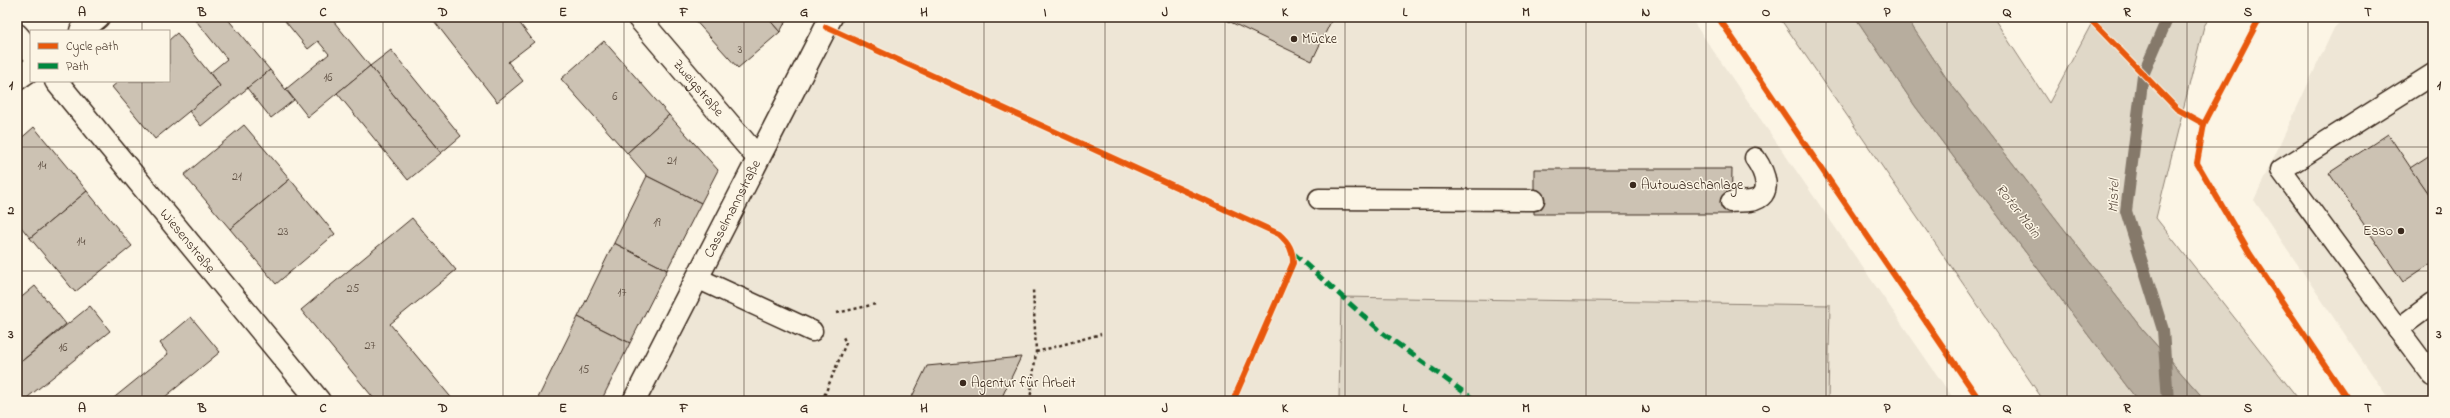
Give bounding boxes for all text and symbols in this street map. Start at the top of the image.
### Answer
text: A [78,3,86,22]
text: B [197,3,207,22]
text: C [319,3,327,22]
text: D [437,3,448,22]
text: E [559,3,567,22]
text: F [679,3,689,22]
text: G [800,3,808,22]
text: H [920,3,928,22]
text: I [1043,3,1047,22]
text: J [1162,3,1168,22]
text: K [1282,3,1289,22]
text: L [1403,3,1409,22]
text: M [1522,3,1530,22]
text: N [1642,3,1651,22]
text: O [1762,3,1771,22]
text: P [1884,3,1891,22]
text: Q [2003,3,2012,22]
text: R [2122,3,2131,22]
text: S [2244,3,2253,22]
text: T [2364,3,2372,22]
place label: Mücke [1302,29,1338,50]
legend [30,30,170,82]
marker: Mücke [1289,34,1299,44]
text: Cycle path [66,38,118,57]
house number: 3 [738,41,743,59]
street label: Zweigstraße [668,55,729,122]
text: Path [66,58,89,76]
house number: 16 [323,69,333,87]
text: 1 [9,76,14,95]
text: 1 [2437,76,2442,95]
house number: 6 [612,88,618,106]
house number: 21 [667,152,677,170]
street label: Casselmannstraße [699,155,767,262]
house number: 14 [38,157,46,175]
house number: 21 [232,168,242,186]
place label: Autowaschanlage [1641,175,1744,197]
water label: Mistel [2102,176,2126,213]
water label: Roter Main [1990,179,2047,243]
marker: Autowaschanlage [1628,180,1638,190]
text: 2 [7,201,15,220]
text: 2 [2435,201,2443,220]
street label: Wiesenstraße [155,204,221,278]
house number: 19 [653,214,661,232]
place label: Esso [2363,221,2393,242]
house number: 23 [278,223,289,241]
marker: Esso [2396,226,2406,236]
house number: 14 [77,233,85,251]
house number: 25 [347,280,360,298]
house number: 17 [618,284,626,302]
text: 3 [7,325,14,344]
text: 3 [2435,325,2442,344]
house number: 27 [365,337,376,355]
house number: 16 [58,339,68,357]
house number: 15 [579,361,589,379]
place label: Agentur für Arbeit [971,373,1076,395]
marker: Agentur für Arbeit [958,378,968,388]
text: A [78,399,86,418]
text: B [197,399,207,418]
text: C [319,399,327,418]
text: D [437,399,448,418]
text: E [559,399,567,418]
text: F [679,399,689,418]
text: G [800,399,808,418]
text: H [920,399,928,418]
text: I [1043,399,1047,418]
text: J [1162,399,1168,418]
text: K [1282,399,1289,418]
text: L [1403,399,1409,418]
text: M [1522,399,1530,418]
text: N [1642,399,1651,418]
text: O [1762,399,1771,418]
text: P [1884,399,1891,418]
text: Q [2003,399,2012,418]
text: R [2122,399,2131,418]
text: S [2244,399,2253,418]
text: T [2364,399,2372,418]

